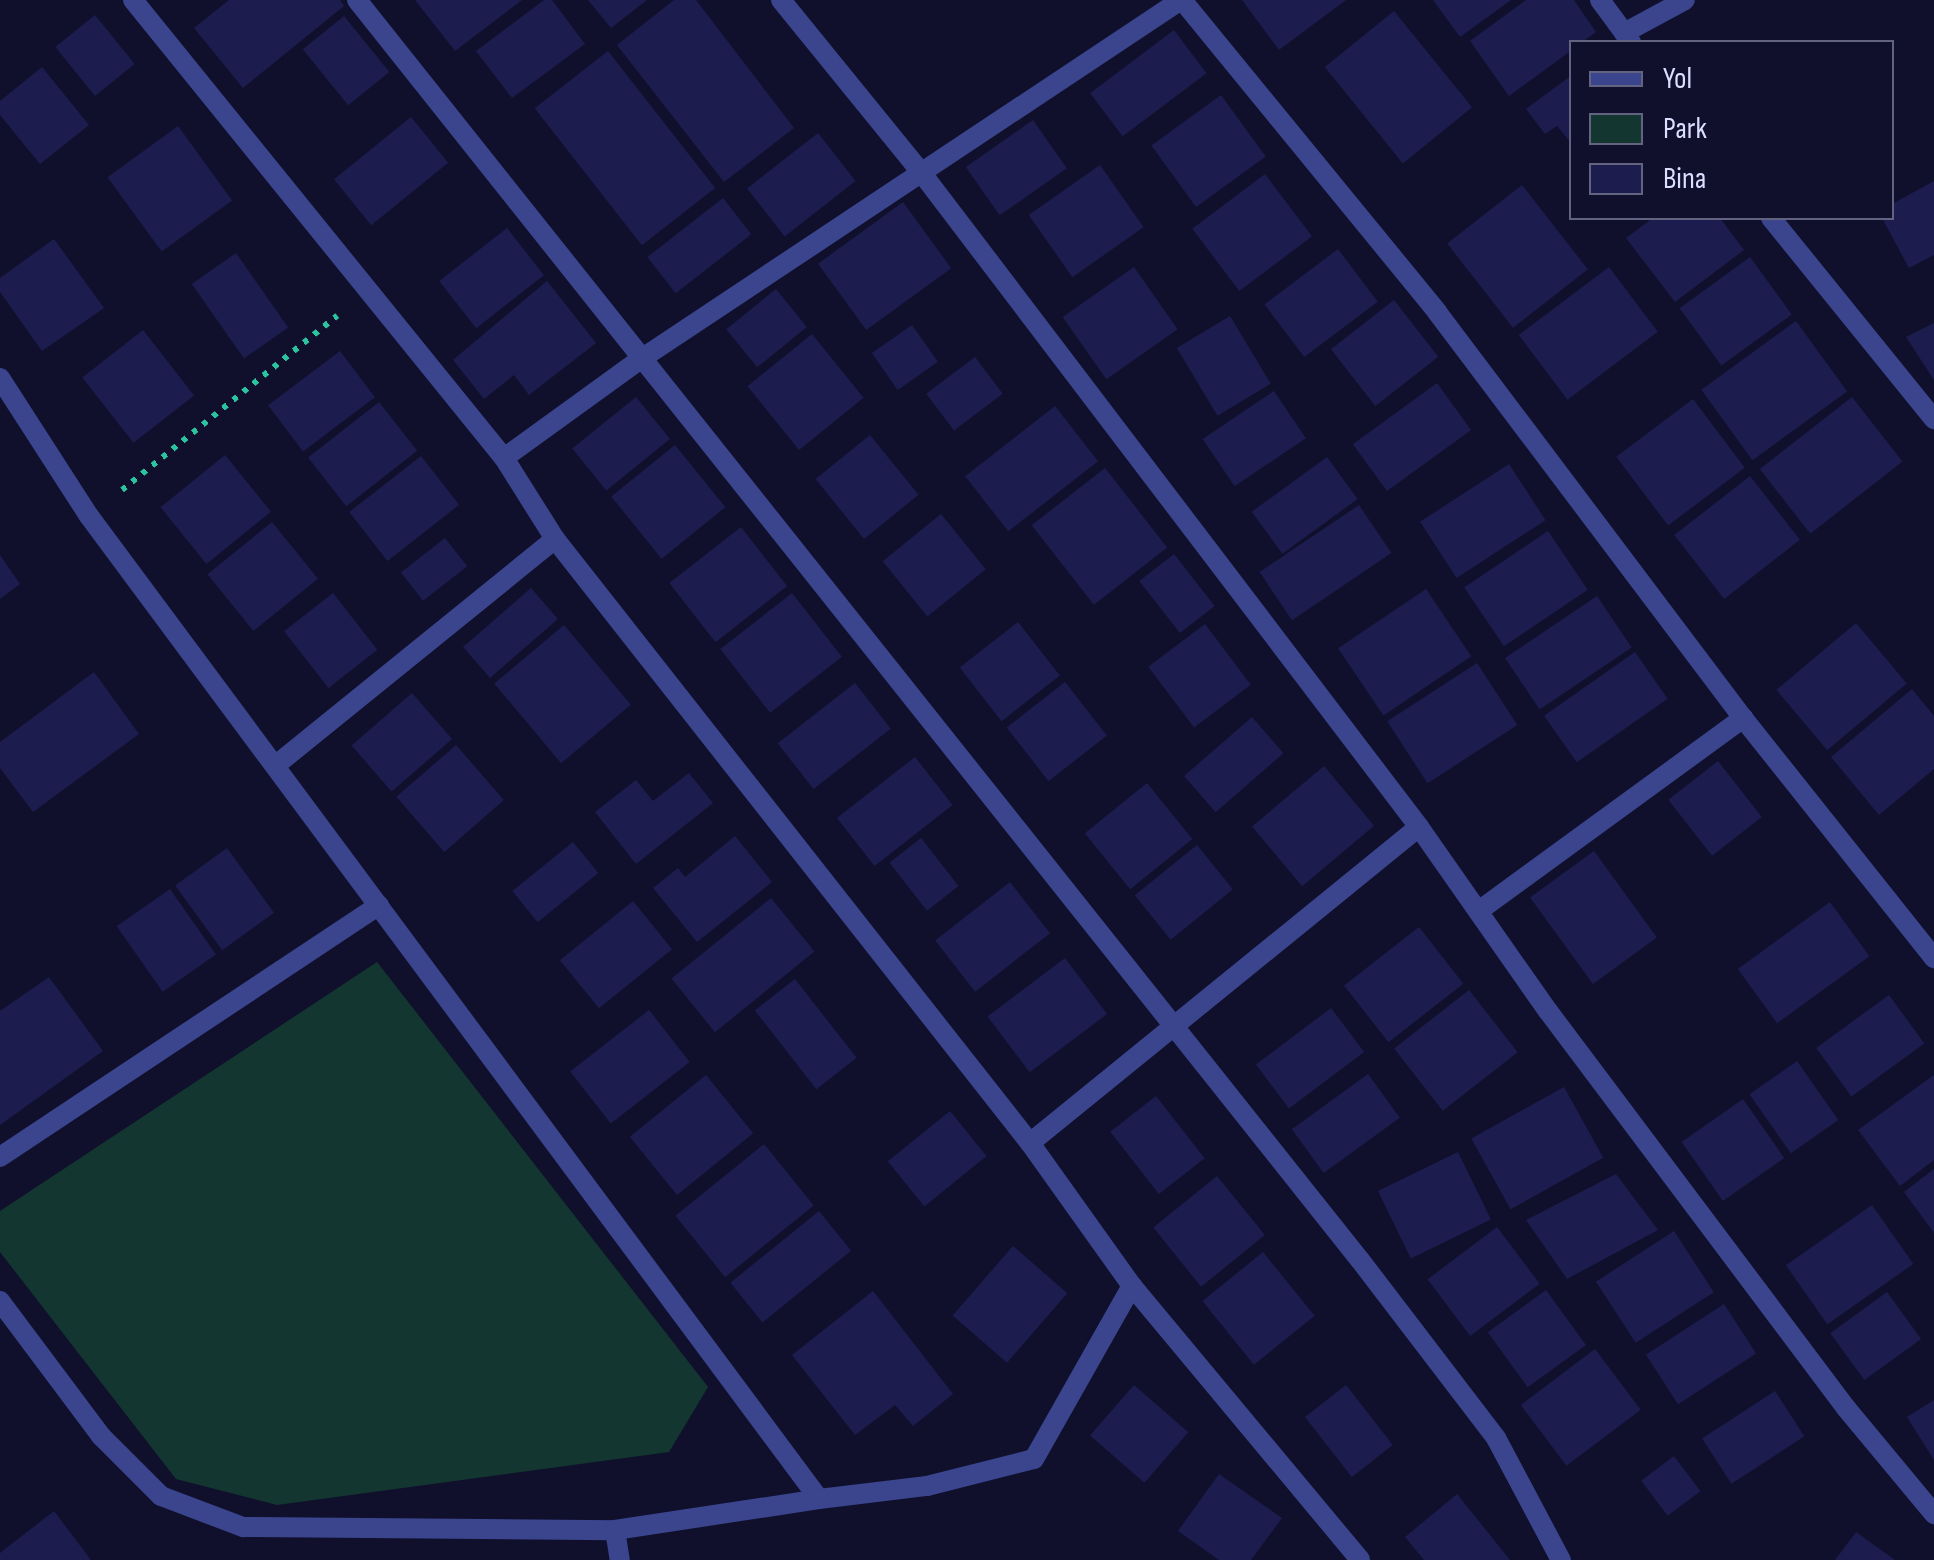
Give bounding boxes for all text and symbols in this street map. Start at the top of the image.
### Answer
legend [1569,40,1894,220]
text: Yol [1663,61,1692,97]
text: Park [1663,111,1707,147]
text: Bina [1663,161,1706,197]

